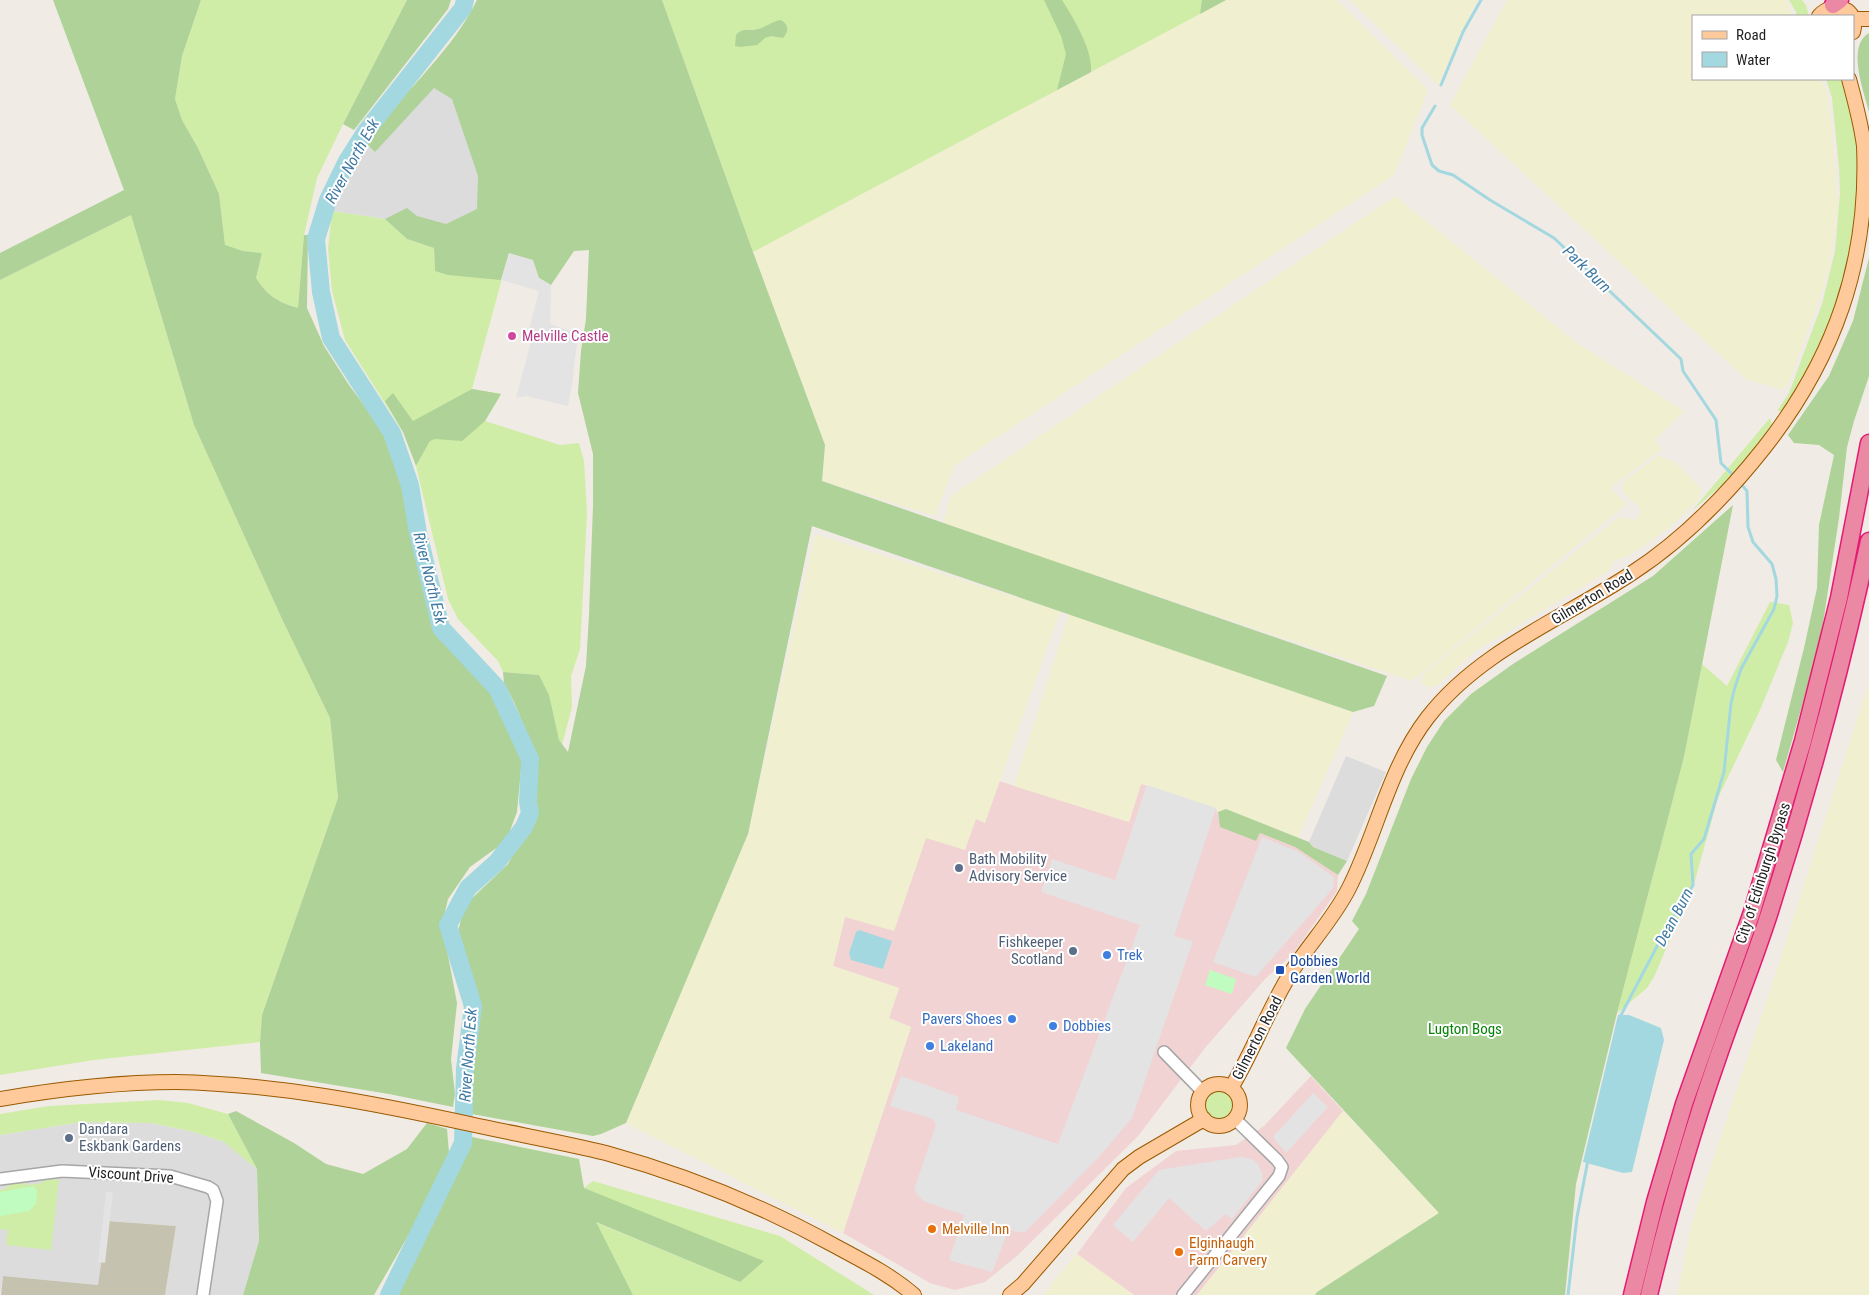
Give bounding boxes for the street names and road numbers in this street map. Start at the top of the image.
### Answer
street label: Gilmerton Road [1548,566,1636,628]
street label: City of Edinburgh Bypass [1732,800,1794,946]
street label: Gilmerton Road [1228,993,1286,1083]
street label: Viscount Drive [88,1163,174,1187]

